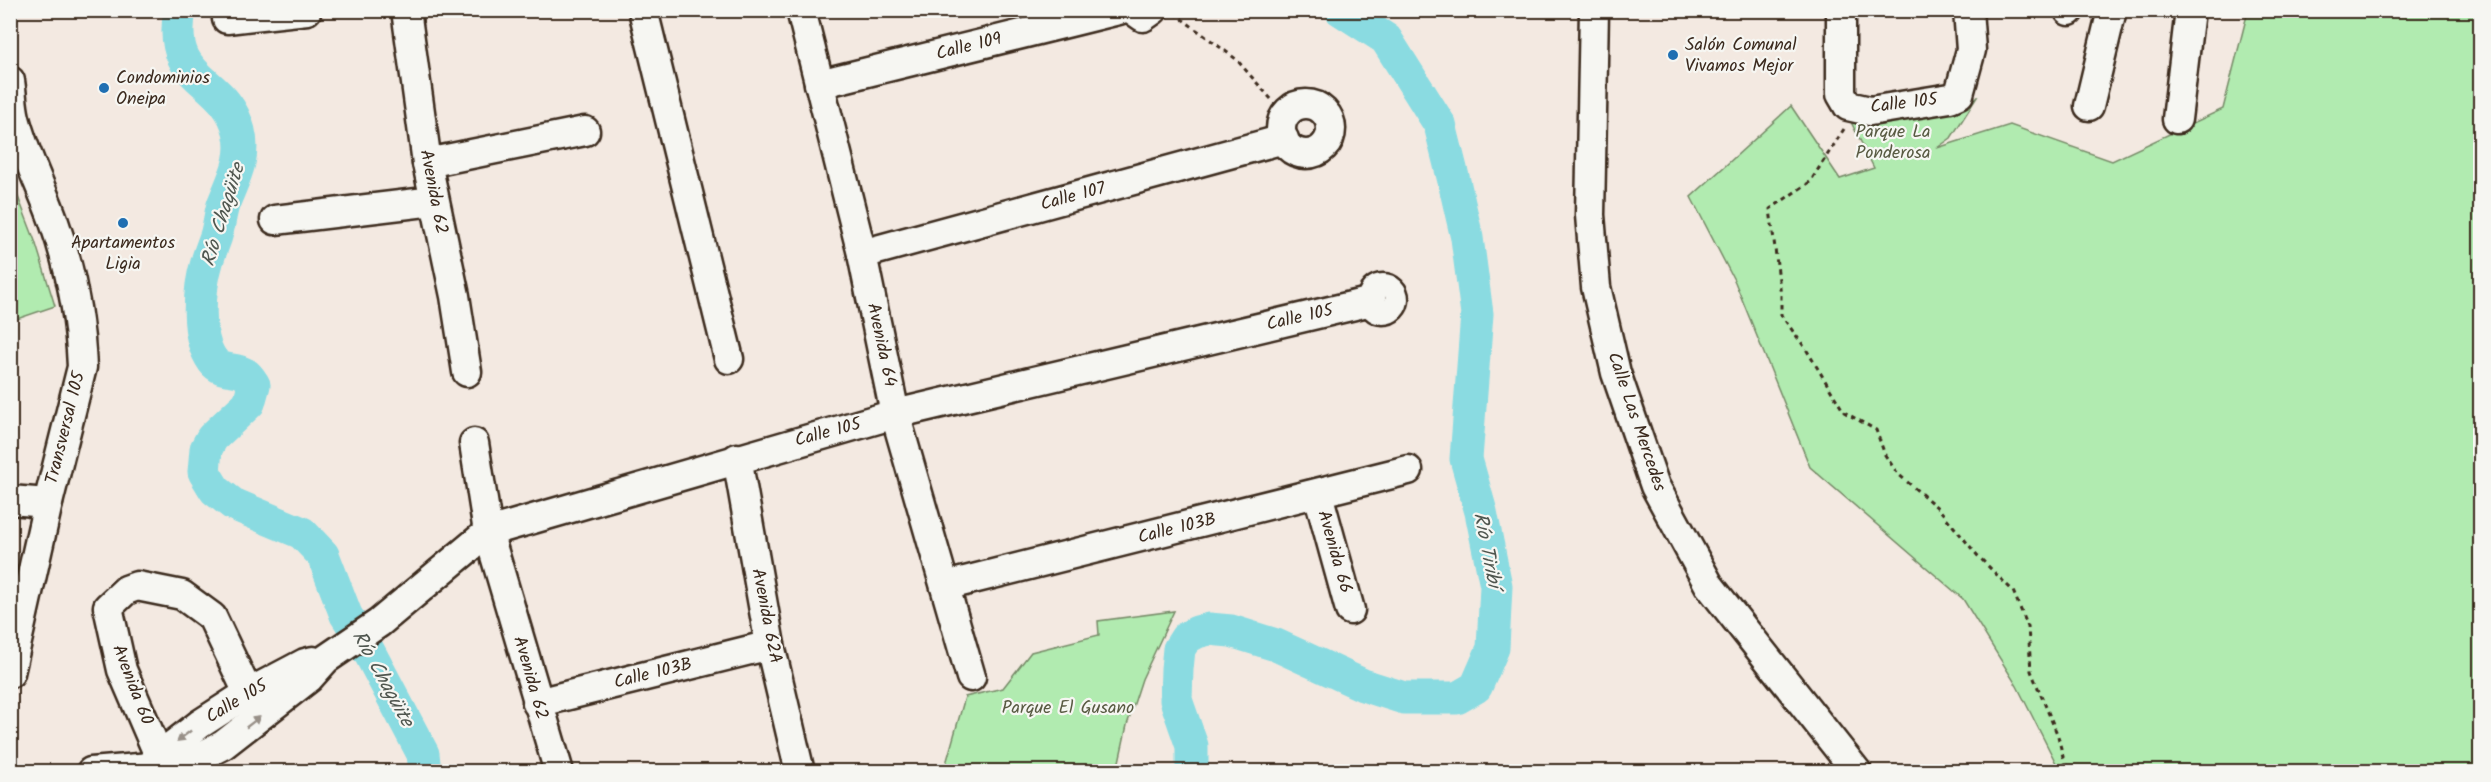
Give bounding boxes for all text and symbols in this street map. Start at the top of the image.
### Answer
street label: Calle 109 [933,25,1005,69]
place label: Salón Comunal Vivamos Mejor [1685,31,1797,81]
marker: Salón Comunal Vivamos Mejor [1666,48,1680,62]
place label: Condominios Oneipa [116,64,210,114]
marker: Condominios Oneipa [97,81,111,95]
street label: Calle 105 [1869,85,1941,123]
park label: Parque La Ponderosa [1856,118,1930,168]
street label: Avenida 62 [411,147,455,237]
water label: Río Chagüite [193,158,255,270]
street label: Calle 107 [1037,174,1109,220]
marker: Apartamentos Ligia [116,216,130,230]
place label: Apartamentos Ligia [71,229,175,279]
street label: Calle 105 [1264,296,1338,340]
street label: Avenida 64 [858,300,904,390]
street label: Calle Las Mercedes [1599,348,1674,496]
street label: Transversal 105 [38,367,94,487]
street label: Calle 105 [792,410,866,456]
street label: Calle 103B [1135,505,1219,553]
street label: Avenida 66 [1308,507,1360,597]
water label: Río Tiribí [1463,510,1510,597]
street label: Avenida 62A [743,566,789,666]
water label: Río Chagüite [342,625,423,735]
street label: Avenida 62 [504,633,556,723]
street label: Avenida 60 [103,641,161,729]
street label: Calle 103B [611,650,695,698]
street label: Calle 105 [201,671,275,732]
park label: Parque El Gusano [1002,694,1134,723]
one-way arrow [246,716,261,728]
one-way arrow [176,730,192,743]

